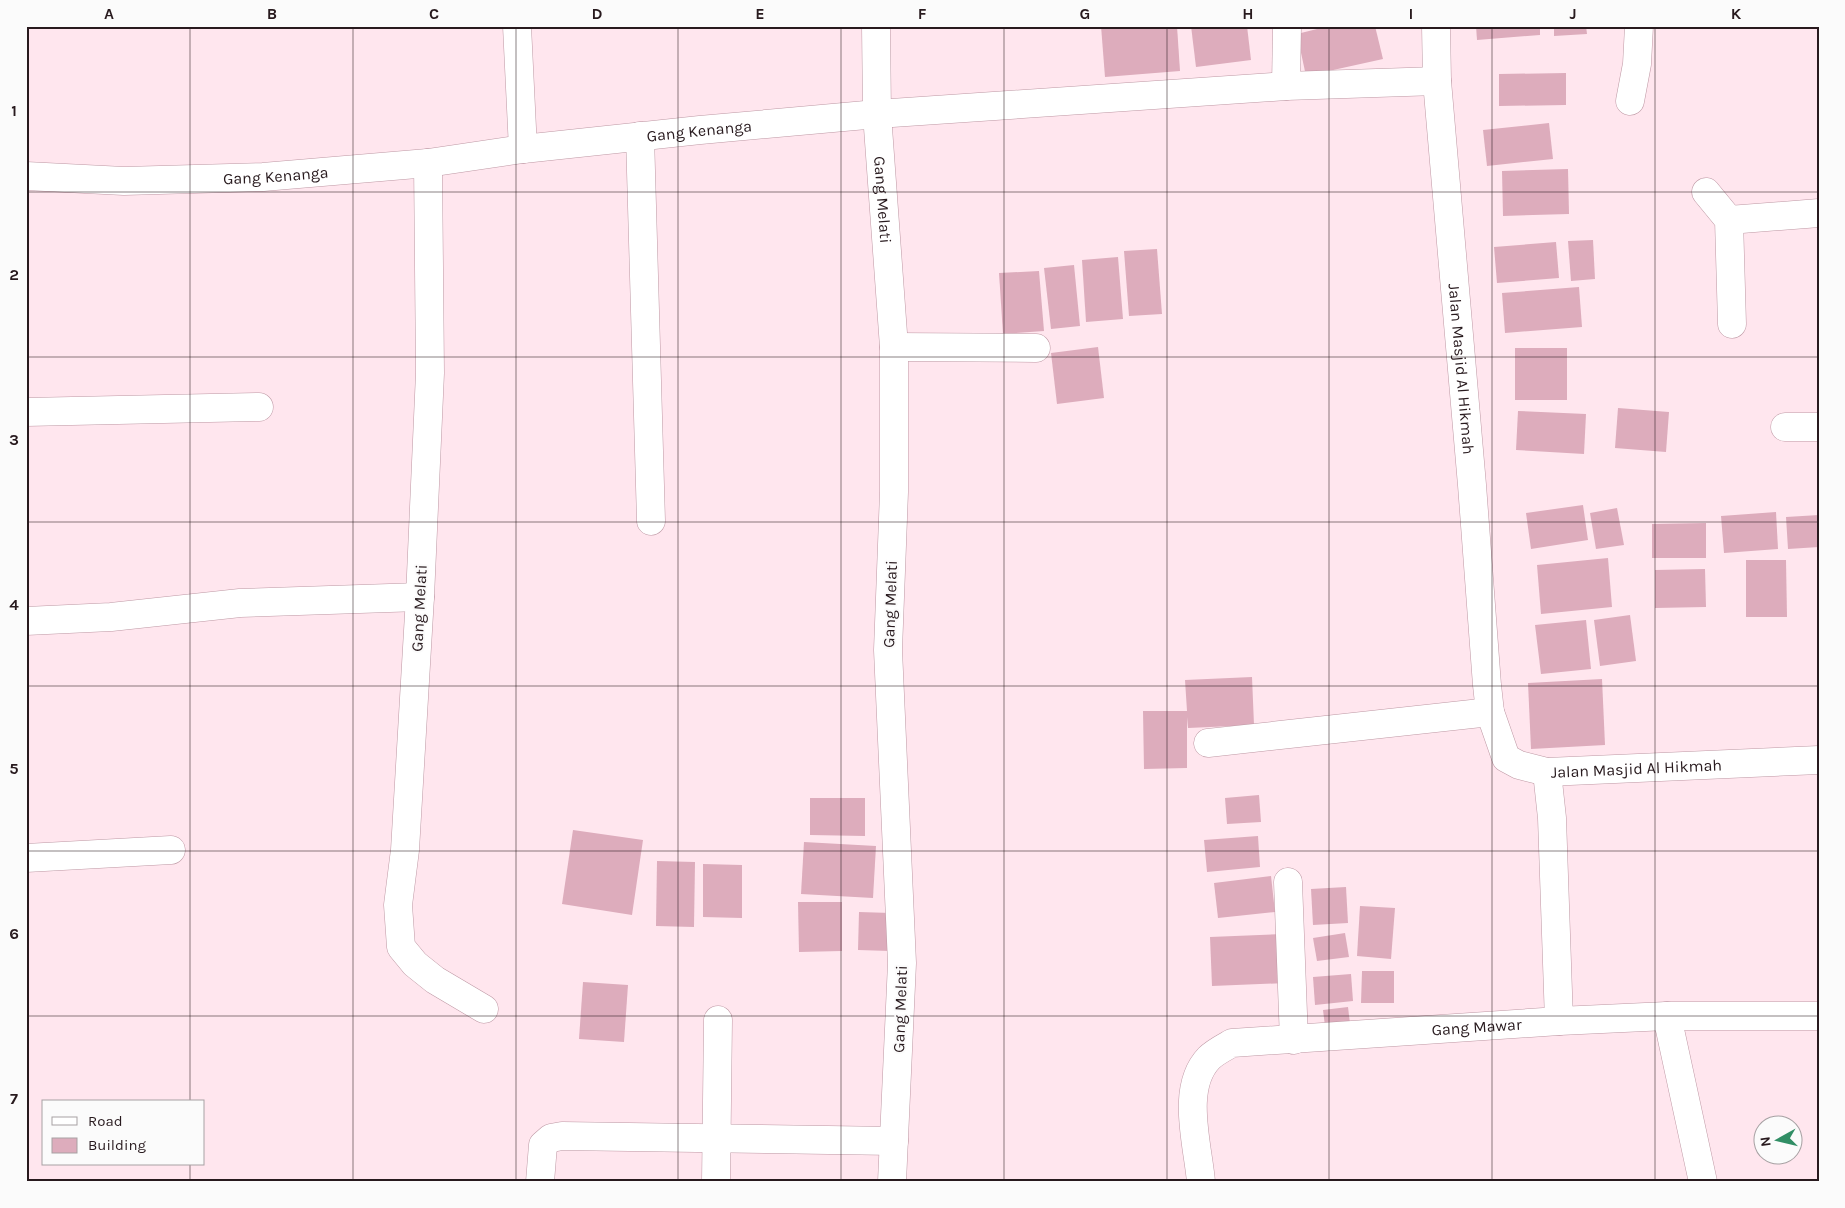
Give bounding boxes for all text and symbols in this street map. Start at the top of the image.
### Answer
text: A [104,4,114,23]
text: B [267,4,277,23]
text: C [429,4,439,23]
text: D [592,4,603,23]
text: E [755,4,765,23]
text: F [918,4,927,23]
text: G [1080,4,1090,23]
text: H [1242,4,1254,23]
text: I [1409,4,1413,23]
text: J [1569,4,1577,23]
text: K [1731,4,1742,23]
text: 1 [11,101,17,120]
street label: Gang Kenanga [646,116,753,145]
street label: Gang Melati [871,155,896,244]
street label: Gang Kenanga [223,162,329,188]
text: 2 [9,265,19,284]
street label: Jalan Masjid Al Hikmah [1445,283,1479,455]
text: 3 [9,430,19,449]
street label: Gang Melati [879,560,901,648]
street label: Gang Melati [407,564,431,652]
text: 4 [9,595,19,614]
street label: Jalan Masjid Al Hikmah [1550,755,1722,781]
text: 5 [9,759,19,778]
text: 6 [9,924,19,943]
street label: Gang Melati [889,965,911,1053]
street label: Gang Mawar [1431,1014,1522,1039]
text: 7 [10,1089,18,1108]
legend [42,1100,205,1166]
text: Road [88,1112,123,1130]
north arrow [1752,1116,1802,1166]
text: Building [88,1136,146,1154]
text: N [1757,1136,1775,1148]

